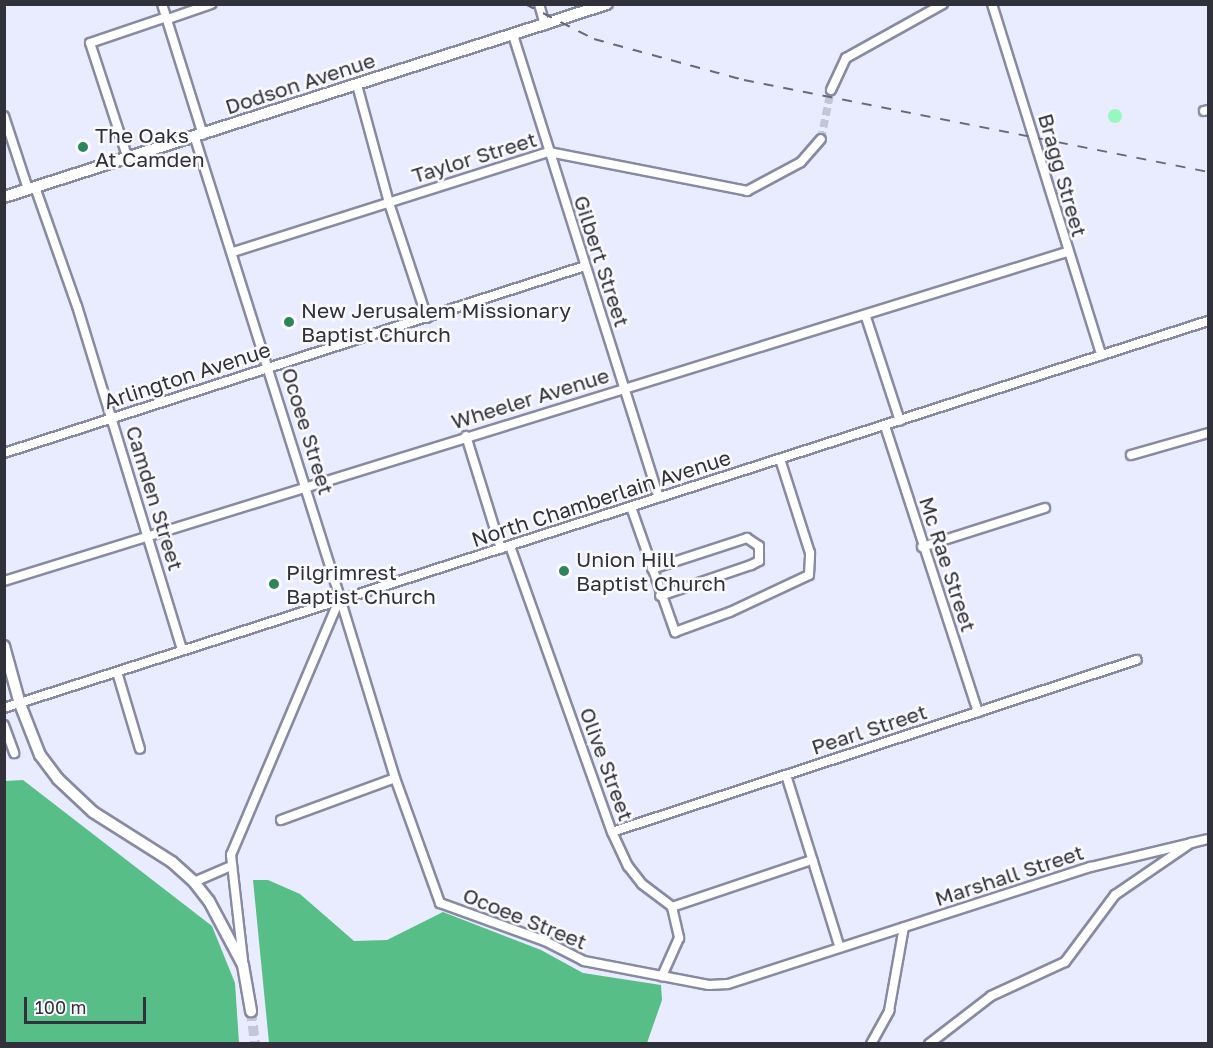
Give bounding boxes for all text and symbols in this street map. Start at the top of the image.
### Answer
street label: Dodson Avenue [222,47,378,119]
street label: Bragg Street [1033,110,1093,240]
place label: The Oaks At Camden [95,122,205,172]
street label: Taylor Street [409,126,539,188]
marker: The Oaks At Camden [76,140,90,154]
street label: Gilbert Street [569,192,635,330]
place label: New Jerusalem Missionary Baptist Church [301,297,571,347]
marker: New Jerusalem Missionary Baptist Church [282,315,296,329]
street label: Arlington Avenue [100,336,274,414]
street label: Wheeler Avenue [448,362,612,434]
street label: Ocoee Street [277,365,339,497]
street label: Camden Street [121,423,189,573]
street label: North Chamberlain Avenue [468,444,734,552]
street label: Mc Rae Street [914,493,982,635]
place label: Union Hill Baptist Church [576,546,726,596]
place label: Pilgrimrest Baptist Church [286,559,436,609]
marker: Union Hill Baptist Church [557,564,571,578]
marker: Pilgrimrest Baptist Church [267,577,281,591]
street label: Pearl Street [808,698,930,760]
street label: Olive Street [575,704,639,824]
street label: Marshall Street [931,839,1087,911]
street label: Ocoee Street [459,882,591,954]
scale bar [27,985,148,1023]
text: 100 m [35,996,86,1018]

